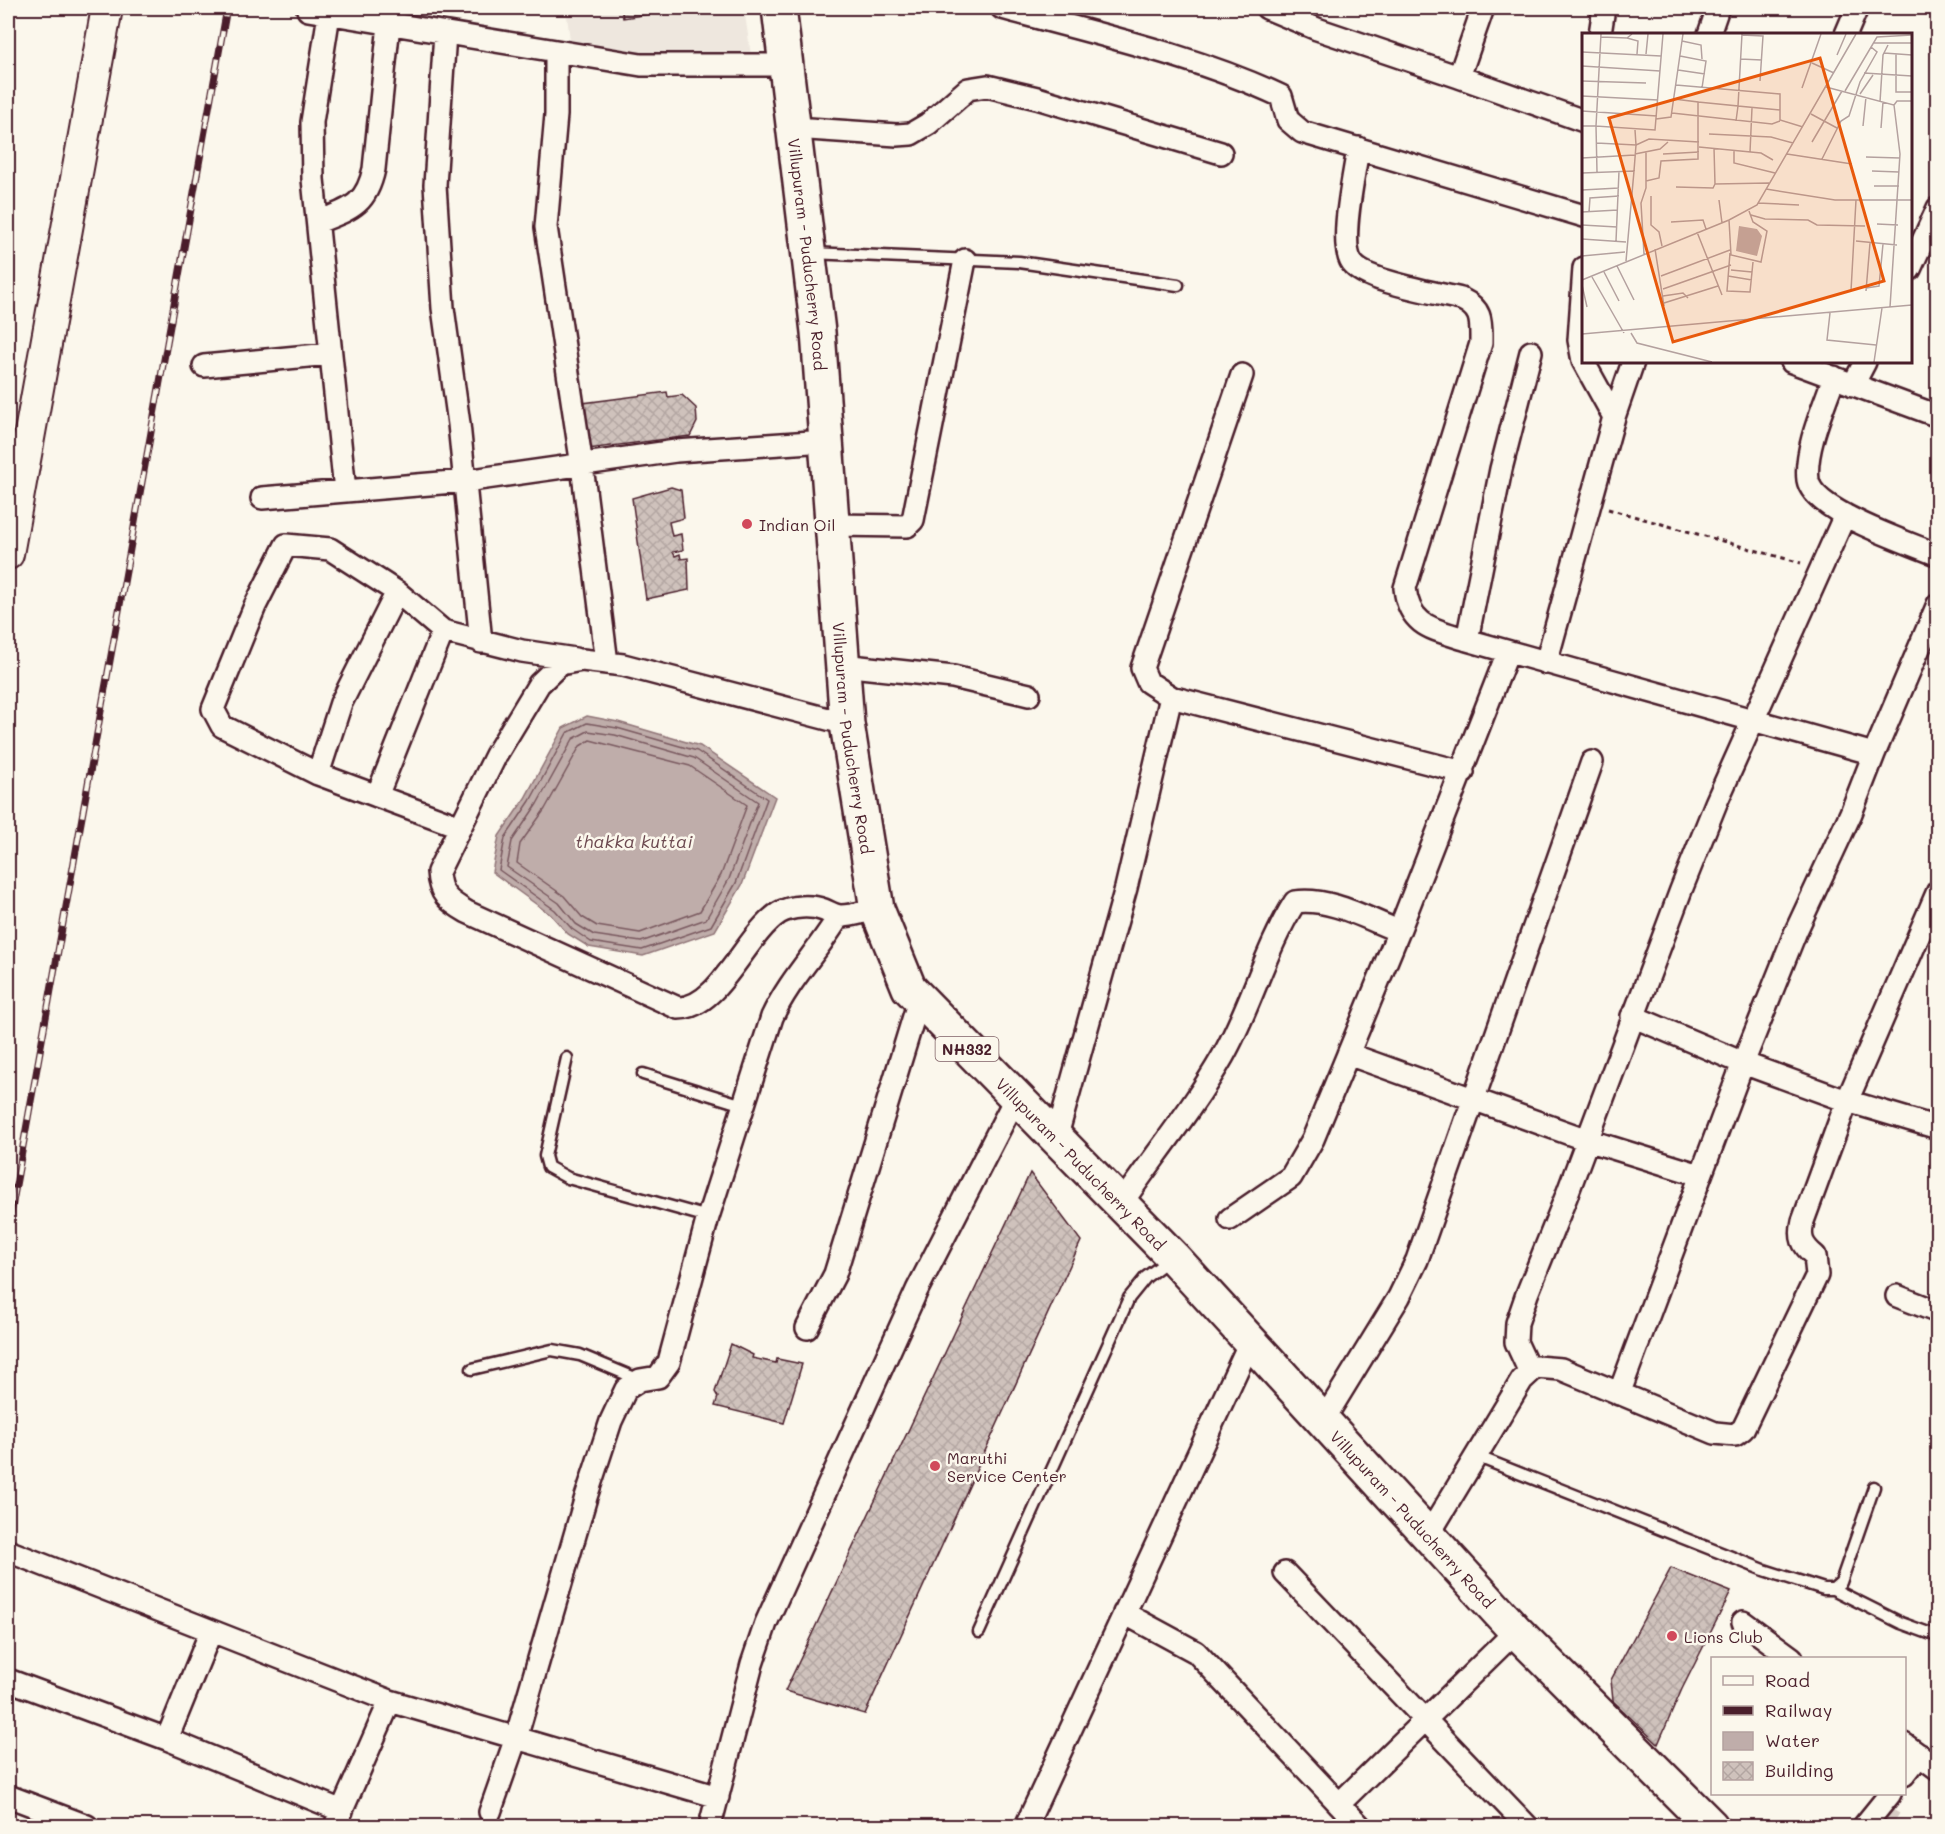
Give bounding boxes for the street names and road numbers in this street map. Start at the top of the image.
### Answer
street label: Villupuram - Puducherry Road [784,137,831,371]
street label: Villupuram - Puducherry Road [829,621,878,855]
road number: NH332 [936,1037,998,1061]
street label: Villupuram - Puducherry Road [992,1073,1171,1254]
street label: Villupuram - Puducherry Road [1326,1425,1500,1612]

